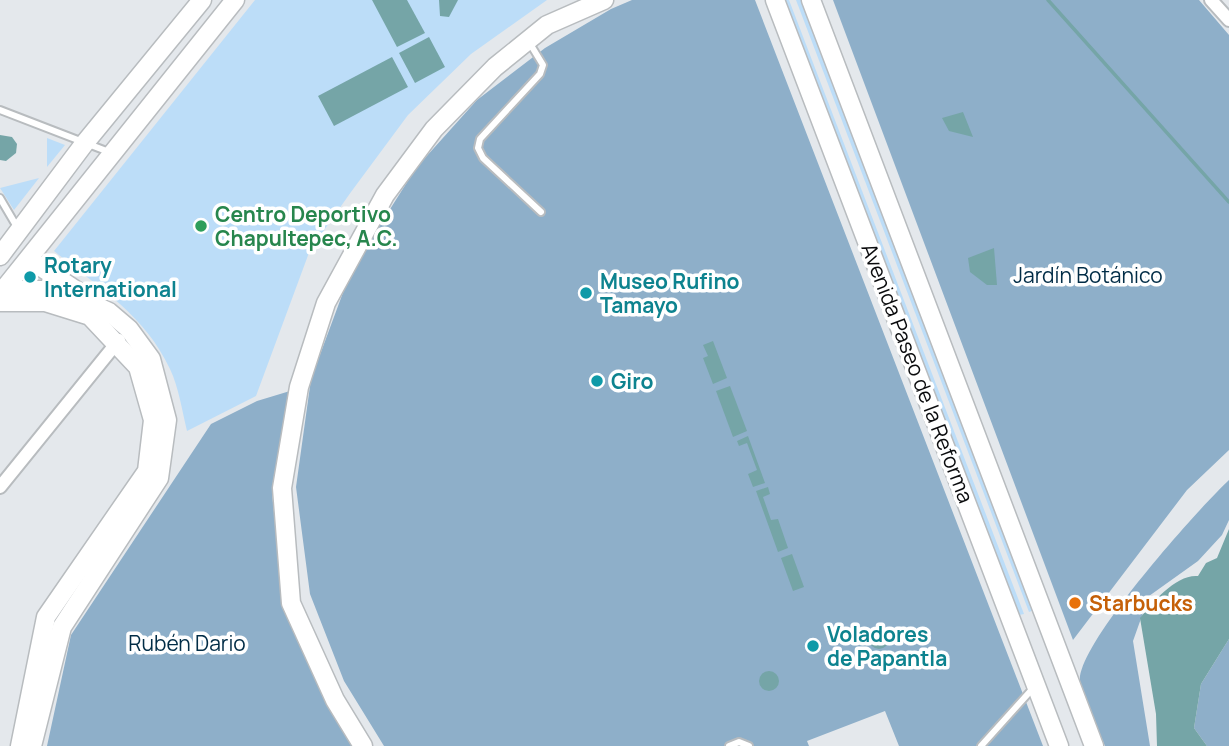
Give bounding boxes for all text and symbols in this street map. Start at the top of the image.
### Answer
place label: Centro Deportivo Chapultepec, A.C. [215,200,398,252]
marker: Centro Deportivo Chapultepec, A.C. [193,218,209,234]
street label: Avenida Paseo de la Reforma [856,239,980,507]
place label: Rotary International [44,251,177,303]
park label: Jardín Botánico [1013,261,1163,289]
place label: Museo Rufino Tamayo [600,267,739,319]
marker: Rotary International [22,269,38,285]
marker: Museo Rufino Tamayo [578,285,594,301]
place label: Giro [611,367,653,395]
marker: Giro [589,373,605,389]
place label: Starbucks [1089,589,1193,617]
marker: Starbucks [1067,595,1083,611]
place label: Voladores de Papantla [827,620,947,672]
park label: Rubén Dario [128,629,246,657]
marker: Voladores de Papantla [805,638,821,654]

